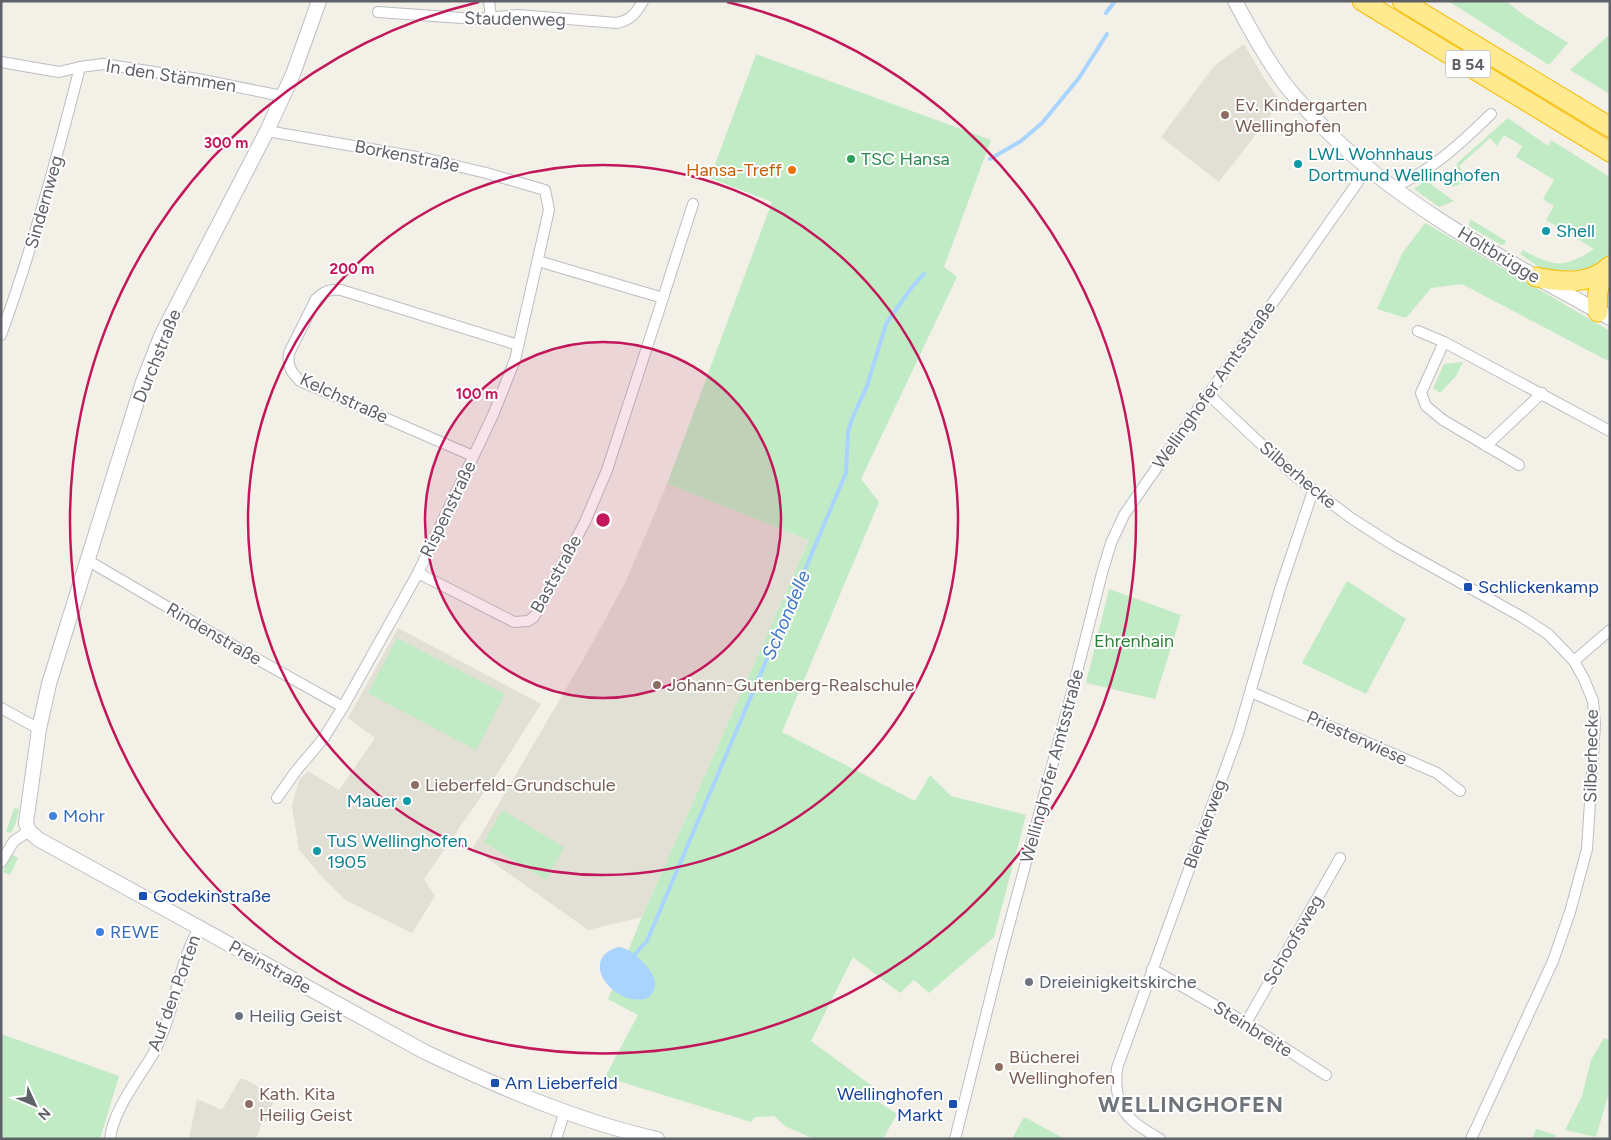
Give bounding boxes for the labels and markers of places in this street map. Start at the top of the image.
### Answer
place label: Ev. Kindergarten Wellinghofen [1235,94,1367,137]
marker: Ev. Kindergarten Wellinghofen [1219,109,1231,121]
place label: LWL Wohnhaus Dortmund Wellinghofen [1308,143,1500,186]
place label: TSC Hansa [861,148,950,170]
marker: TSC Hansa [845,153,857,165]
marker: LWL Wohnhaus Dortmund Wellinghofen [1292,158,1304,170]
place label: Hansa-Treff [686,159,782,181]
marker: Hansa-Treff [786,164,798,176]
place label: Shell [1556,220,1595,242]
marker: Shell [1540,225,1552,237]
centre of rings [594,511,612,529]
place label: Schlickenkamp [1478,576,1599,598]
marker: Schlickenkamp [1462,581,1474,593]
place label: Johann-Gutenberg-Realschule [667,674,915,696]
marker: Johann-Gutenberg-Realschule [651,679,663,691]
place label: Lieberfeld-Grundschule [425,774,616,796]
marker: Lieberfeld-Grundschule [409,779,421,791]
place label: Mauer [347,790,397,812]
marker: Mauer [401,795,413,807]
place label: Mohr [63,805,105,827]
marker: Mohr [47,810,59,822]
place label: TuS Wellinghofen 1905 [327,830,468,873]
marker: TuS Wellinghofen 1905 [311,845,323,857]
place label: Godekinstraße [153,885,271,907]
marker: Godekinstraße [137,890,149,902]
place label: REWE [110,921,160,943]
marker: REWE [94,926,106,938]
place label: Dreieinigkeitskirche [1039,971,1197,993]
marker: Dreieinigkeitskirche [1023,976,1035,988]
place label: Heilig Geist [249,1005,343,1027]
marker: Heilig Geist [233,1010,245,1022]
place label: Bücherei Wellinghofen [1009,1046,1115,1089]
marker: Bücherei Wellinghofen [993,1061,1005,1073]
place label: Am Lieberfeld [505,1072,618,1094]
marker: Am Lieberfeld [489,1077,501,1089]
place label: Kath. Kita Heilig Geist [259,1083,353,1126]
place label: Wellinghofen Markt [837,1083,943,1126]
marker: Kath. Kita Heilig Geist [243,1098,255,1110]
marker: Wellinghofen Markt [947,1098,959,1110]

